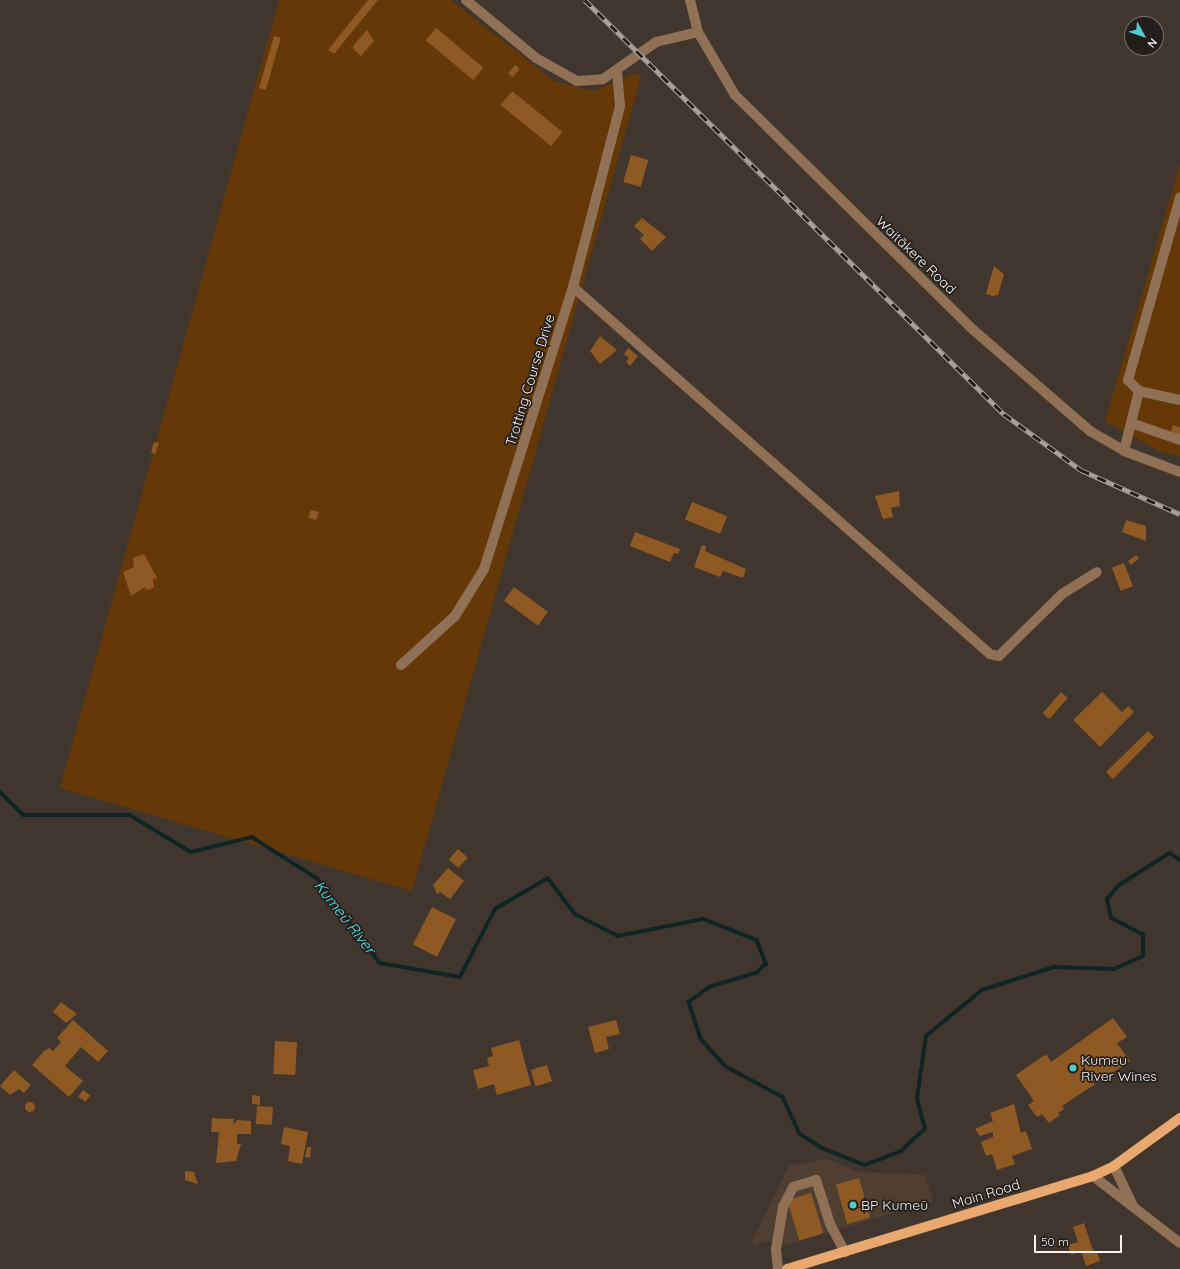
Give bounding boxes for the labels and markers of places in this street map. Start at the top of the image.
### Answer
place label: Kumeu River Wines [1081,1052,1157,1084]
marker: Kumeu River Wines [1068,1063,1078,1073]
place label: BP Kumeū [861,1197,928,1213]
marker: BP Kumeū [848,1200,858,1210]

